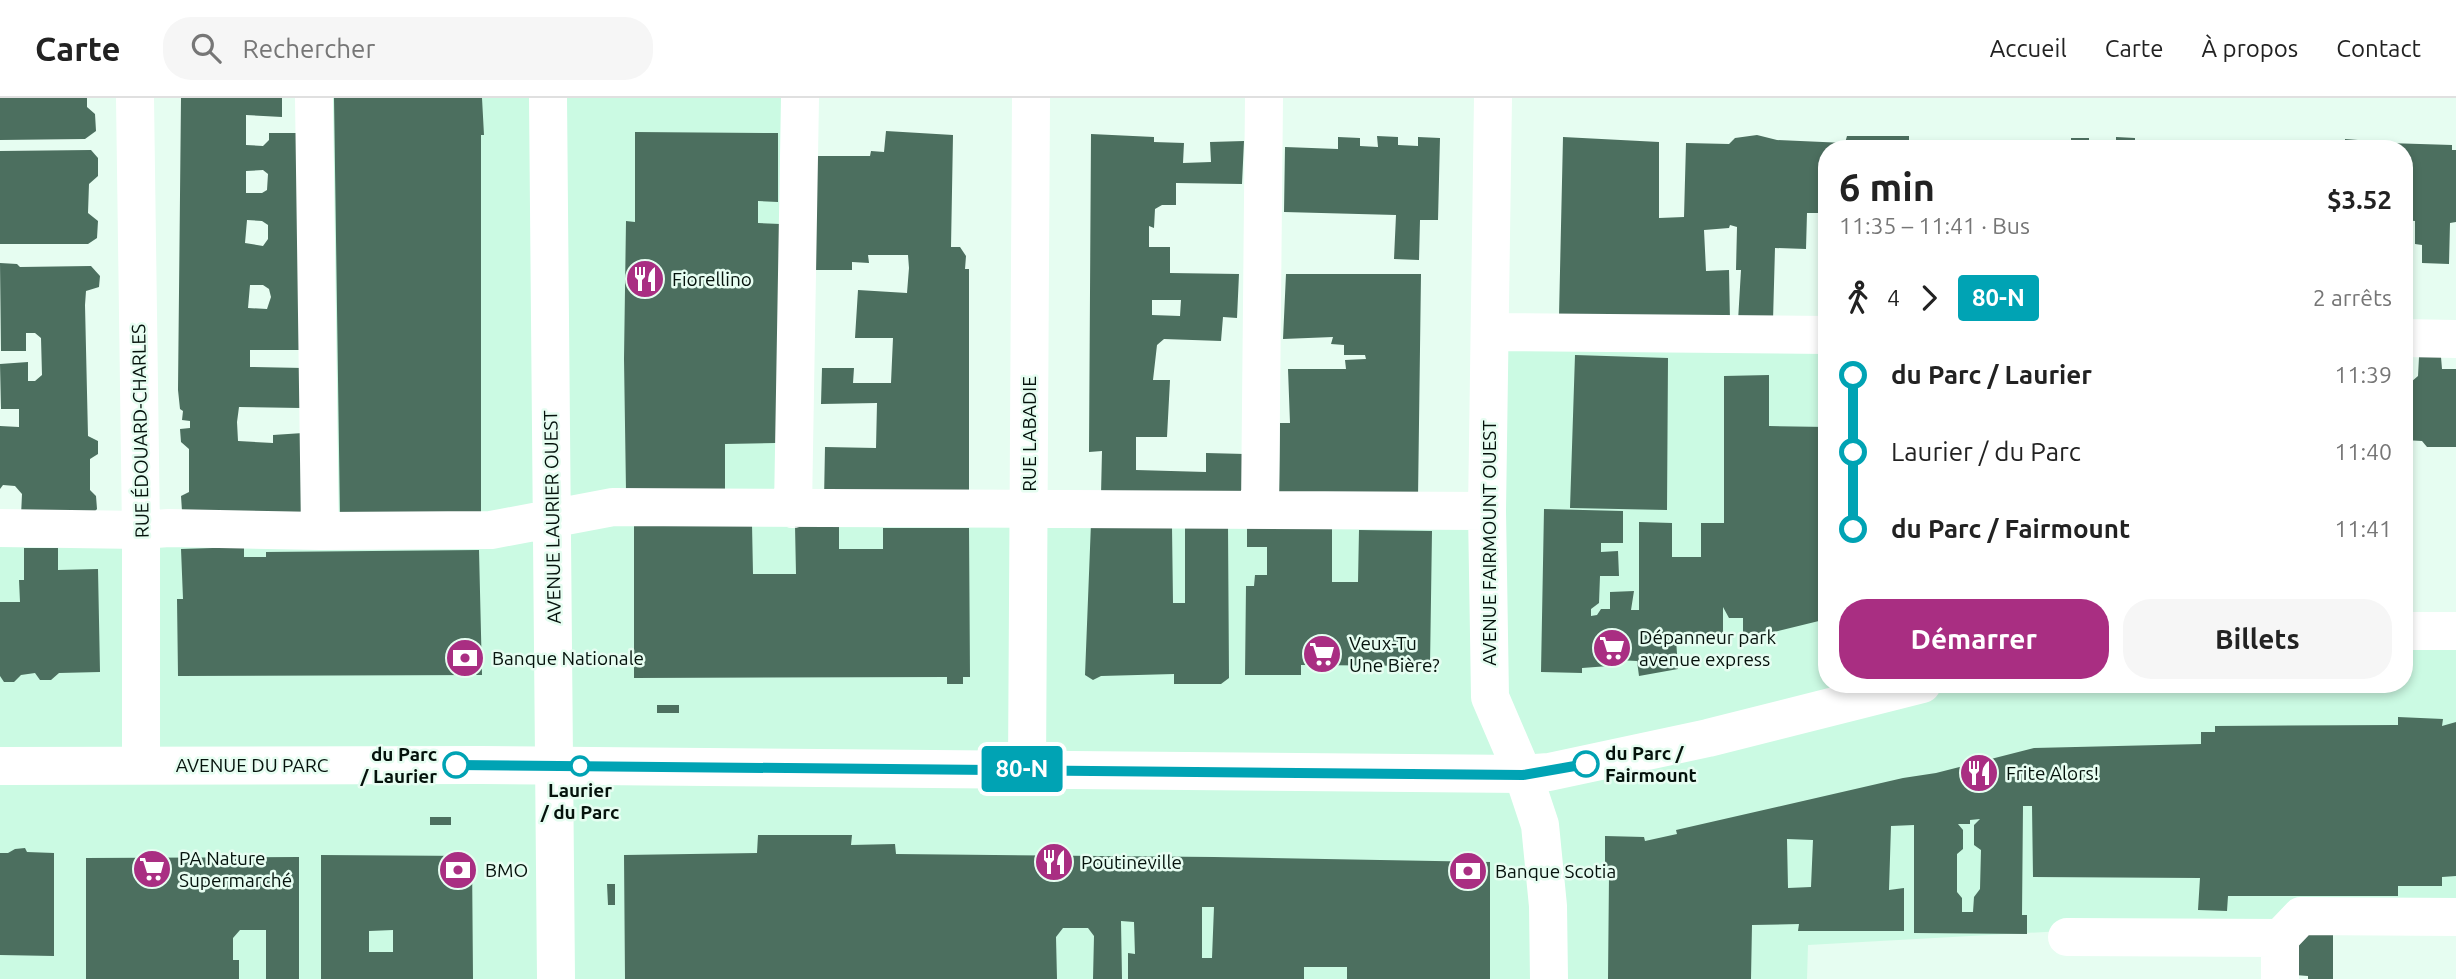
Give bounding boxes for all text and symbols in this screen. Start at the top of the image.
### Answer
search box [163,17,653,80]
icon: search [187,29,225,67]
text: Carte [35,30,121,67]
text: Rechercher [243,34,375,63]
text: Accueil [1990,35,2067,62]
text: Carte [2105,35,2164,62]
text: À propos [2202,35,2298,62]
text: Contact [2336,35,2421,62]
text: 6 min [1839,166,1935,208]
text: $3.52 [2327,185,2392,214]
text: 11:35 – 11:41 · Bus [1839,213,2030,238]
restaurant icon: Fiorellino [624,258,666,300]
place label: Fiorellino [672,268,752,290]
icon: walk [1839,279,1877,317]
icon: forward [1910,279,1948,317]
text: 80-N [1972,284,2025,311]
text: 4 [1887,285,1900,310]
text: 2 arrêts [2313,285,2392,310]
street label: RUE ÉDOUARD-CHARLES [127,324,153,538]
text: du Parc / Laurier [1891,360,2092,389]
text: 11:39 [2334,362,2392,387]
street label: RUE LABADIE [1018,376,1040,492]
street label: AVENUE LAURIER OUEST [539,410,565,624]
street label: AVENUE FAIRMOUNT OUEST [1478,420,1500,666]
text: Laurier / du Parc [1891,437,2081,466]
text: 11:40 [2334,439,2392,464]
text: du Parc / Fairmount [1891,514,2130,543]
text: 11:41 [2334,516,2392,541]
button: Démarrer [1839,599,2109,679]
button: Billets [2123,599,2392,679]
place label: Dépanneur park avenue express [1639,626,1776,670]
supermarket icon: Dépanneur park avenue express [1591,627,1633,669]
place label: Veux-Tu Une Bière? [1349,632,1440,676]
supermarket icon: Veux-Tu Une Bière? [1301,633,1343,675]
bank icon: Banque Nationale [444,637,486,679]
place label: Banque Nationale [492,647,644,669]
place label: du Parc / Fairmount [1605,742,1697,786]
place label: du Parc / Laurier [360,743,437,787]
line badge: 80-N [973,746,1071,792]
marker: du Parc / Fairmount [1573,751,1599,777]
marker: du Parc / Laurier [443,752,469,778]
restaurant icon: Frite Alors! [1958,752,2000,794]
street label: AVENUE DU PARC [176,754,329,776]
text: 80-N [996,755,1048,782]
marker: Laurier / du Parc [570,756,590,776]
place label: Frite Alors! [2006,762,2099,784]
place label: Laurier / du Parc [540,779,619,823]
restaurant icon: Poutineville [1033,841,1075,883]
place label: PA Nature Supermarché [179,847,292,891]
supermarket icon: PA Nature Supermarché [131,848,173,890]
bank icon: BMO [437,849,479,891]
bank icon: Banque Scotia [1447,850,1489,892]
place label: Poutineville [1081,851,1182,873]
place label: BMO [485,859,528,881]
place label: Banque Scotia [1495,860,1616,882]

